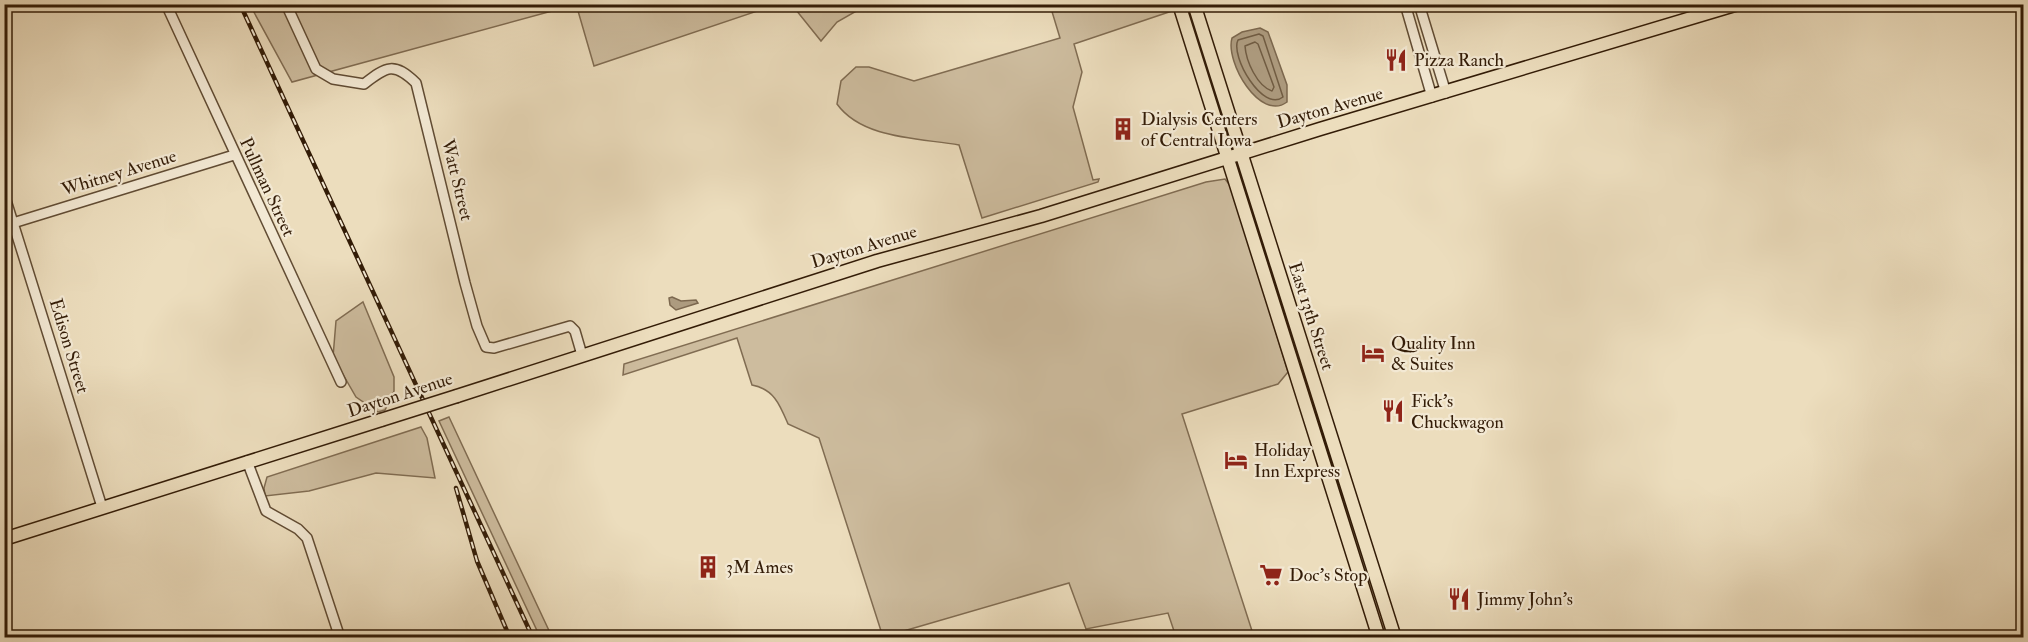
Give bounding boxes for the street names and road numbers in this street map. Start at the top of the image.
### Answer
street label: Dayton Avenue [1274,82,1386,134]
street label: Pullman Street [234,134,300,240]
street label: Watt Street [436,136,478,223]
street label: Whitney Avenue [58,144,180,202]
street label: Dayton Avenue [808,220,920,274]
street label: East 13th Street [1283,259,1339,373]
street label: Edison Street [44,296,94,396]
street label: Dayton Avenue [344,367,456,423]

